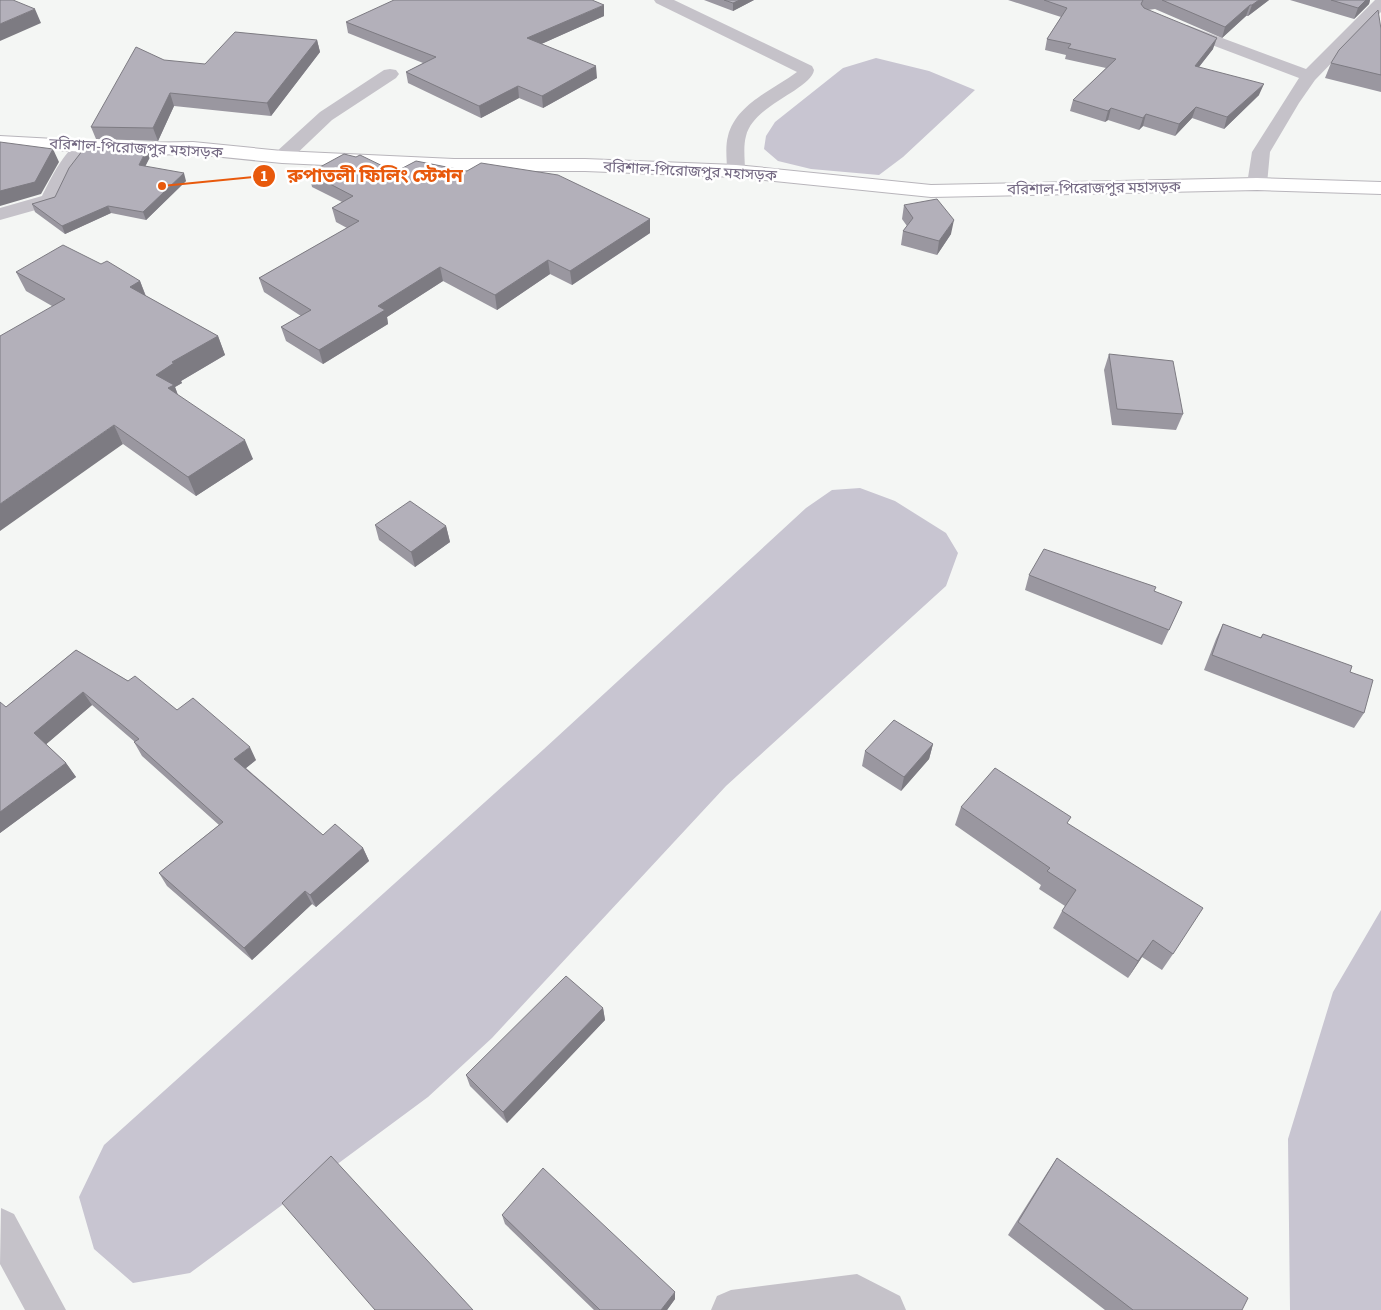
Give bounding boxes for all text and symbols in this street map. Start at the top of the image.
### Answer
street label: বরিশাল-পিরোজপুর মহাসড়ক [48,133,224,164]
street label: বরিশাল-পিরোজপুর মহাসড়ক [602,156,778,187]
callout: রুপাতলী ফিলিং স্টেশন [252,159,472,193]
text: রুপাতলী ফিলিং স্টেশন [286,163,464,190]
text: 1 [260,166,268,187]
street label: বরিশাল-পিরোজপুর মহাসড়ক [1006,176,1182,201]

